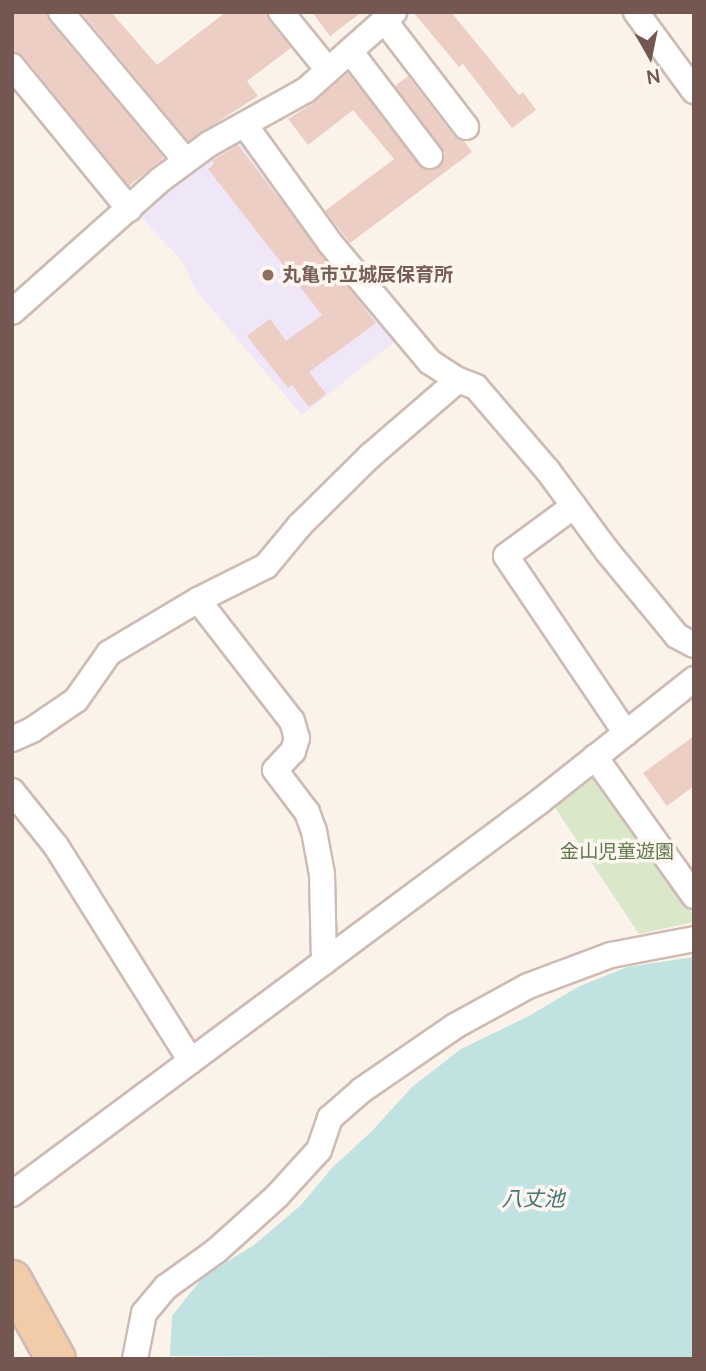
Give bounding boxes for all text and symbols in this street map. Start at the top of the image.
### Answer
north arrow [615,21,685,91]
text: N [645,63,662,91]
place label: 丸亀市立城辰保育所 [282,264,453,286]
marker: 丸亀市立城辰保育所 [260,267,276,283]
park label: 金山児童遊園 [560,841,674,863]
water label: 八丈池 [502,1185,564,1211]

